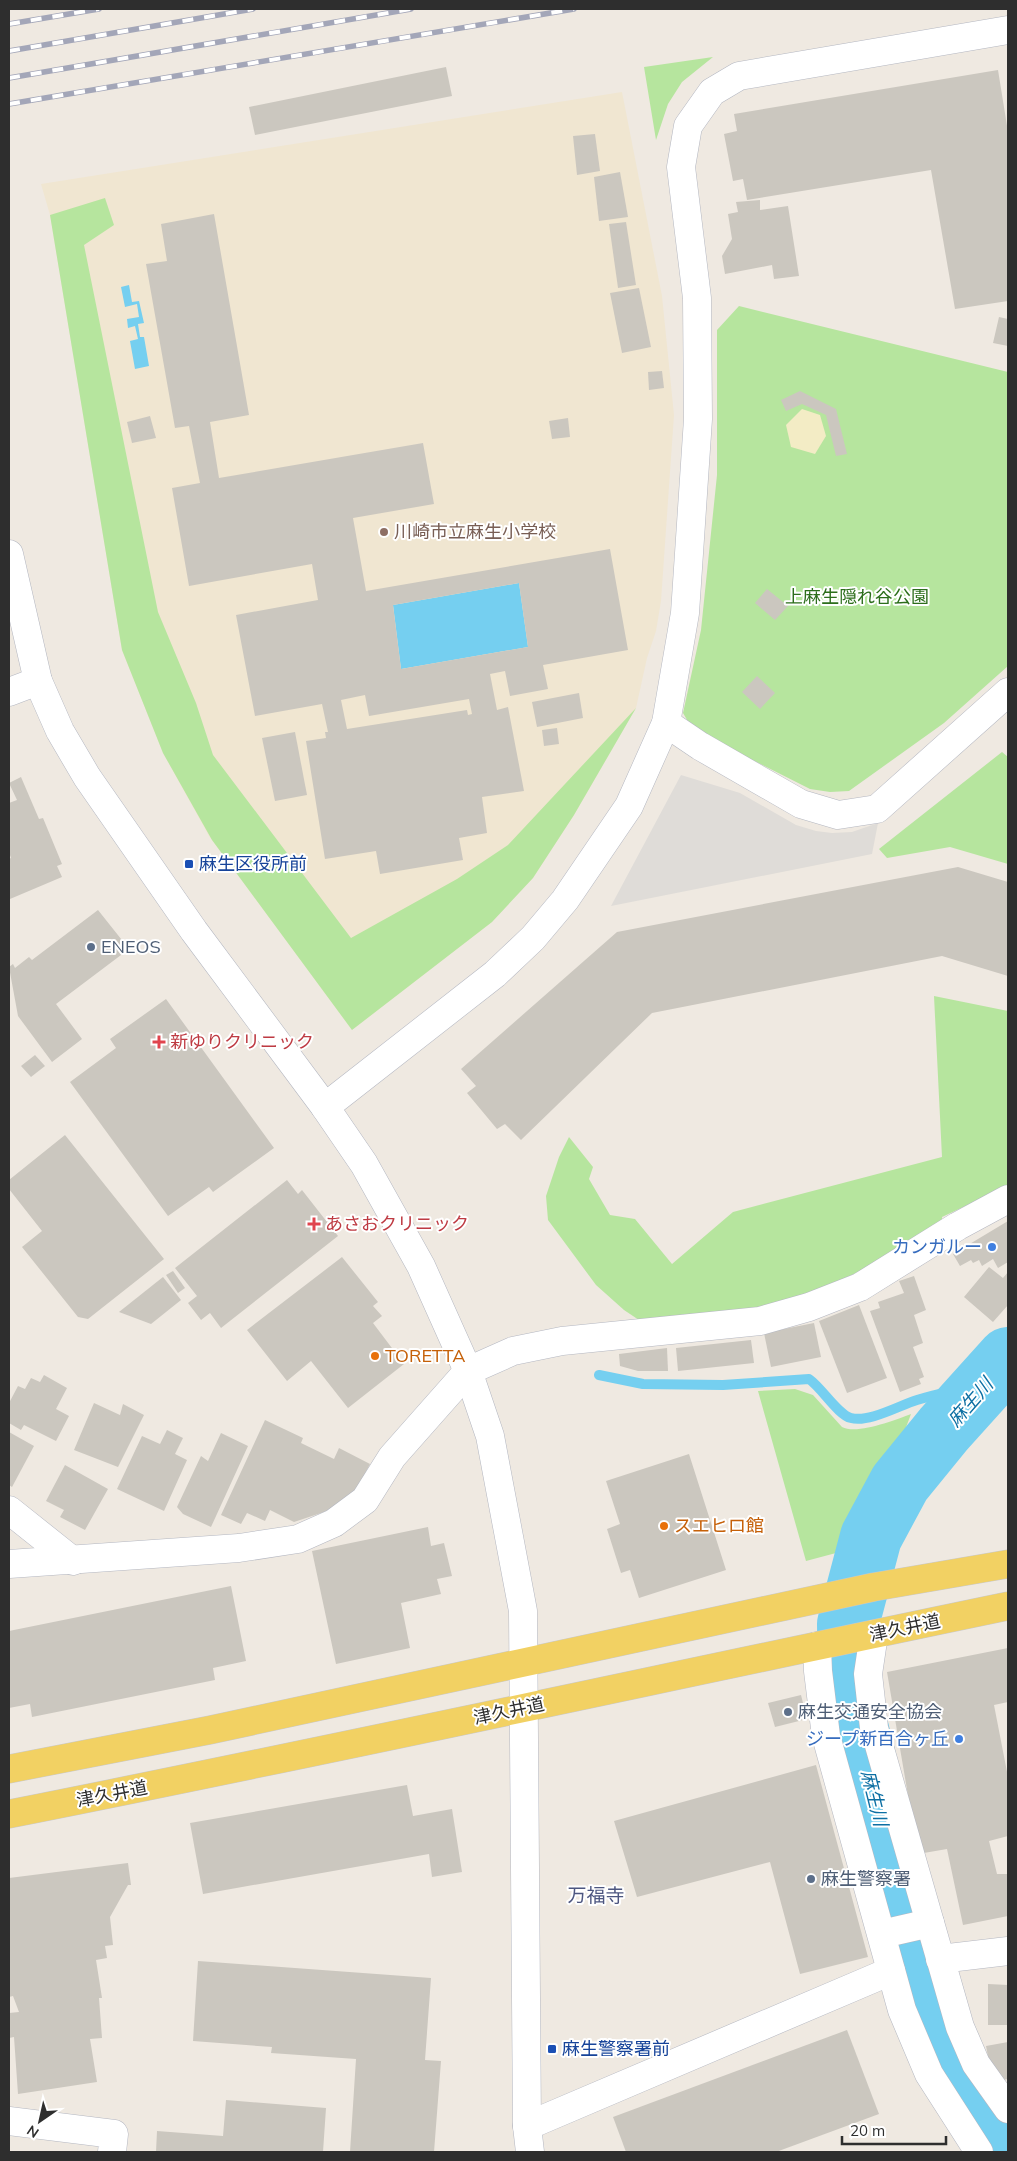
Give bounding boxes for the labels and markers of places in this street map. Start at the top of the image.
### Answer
place label: 川崎市立麻生小学校 [394,520,556,543]
marker: 川崎市立麻生小学校 [378,526,390,538]
place label: 麻生区役所前 [199,852,307,875]
marker: 麻生区役所前 [183,858,195,870]
place label: ENEOS [101,935,161,958]
marker: ENEOS [85,941,97,953]
place label: 新ゆりクリニック [170,1030,314,1053]
marker: 新ゆりクリニック [152,1035,166,1049]
place label: あさおクリニック [325,1212,469,1235]
marker: あさおクリニック [307,1217,321,1231]
place label: カンガルー [892,1235,982,1258]
marker: カンガルー [986,1241,998,1253]
place label: TORETTA [385,1344,466,1367]
marker: TORETTA [369,1350,381,1362]
place label: スエヒロ館 [674,1514,764,1537]
marker: スエヒロ館 [658,1520,670,1532]
place label: 麻生交通安全協会 [798,1700,942,1723]
marker: 麻生交通安全協会 [782,1706,794,1718]
place label: ジープ新百合ヶ丘 [806,1727,949,1750]
marker: ジープ新百合ヶ丘 [953,1733,965,1745]
place label: 麻生警察署 [821,1867,911,1890]
marker: 麻生警察署 [805,1873,817,1885]
place label: 麻生警察署前 [562,2037,670,2060]
marker: 麻生警察署前 [546,2043,558,2055]

